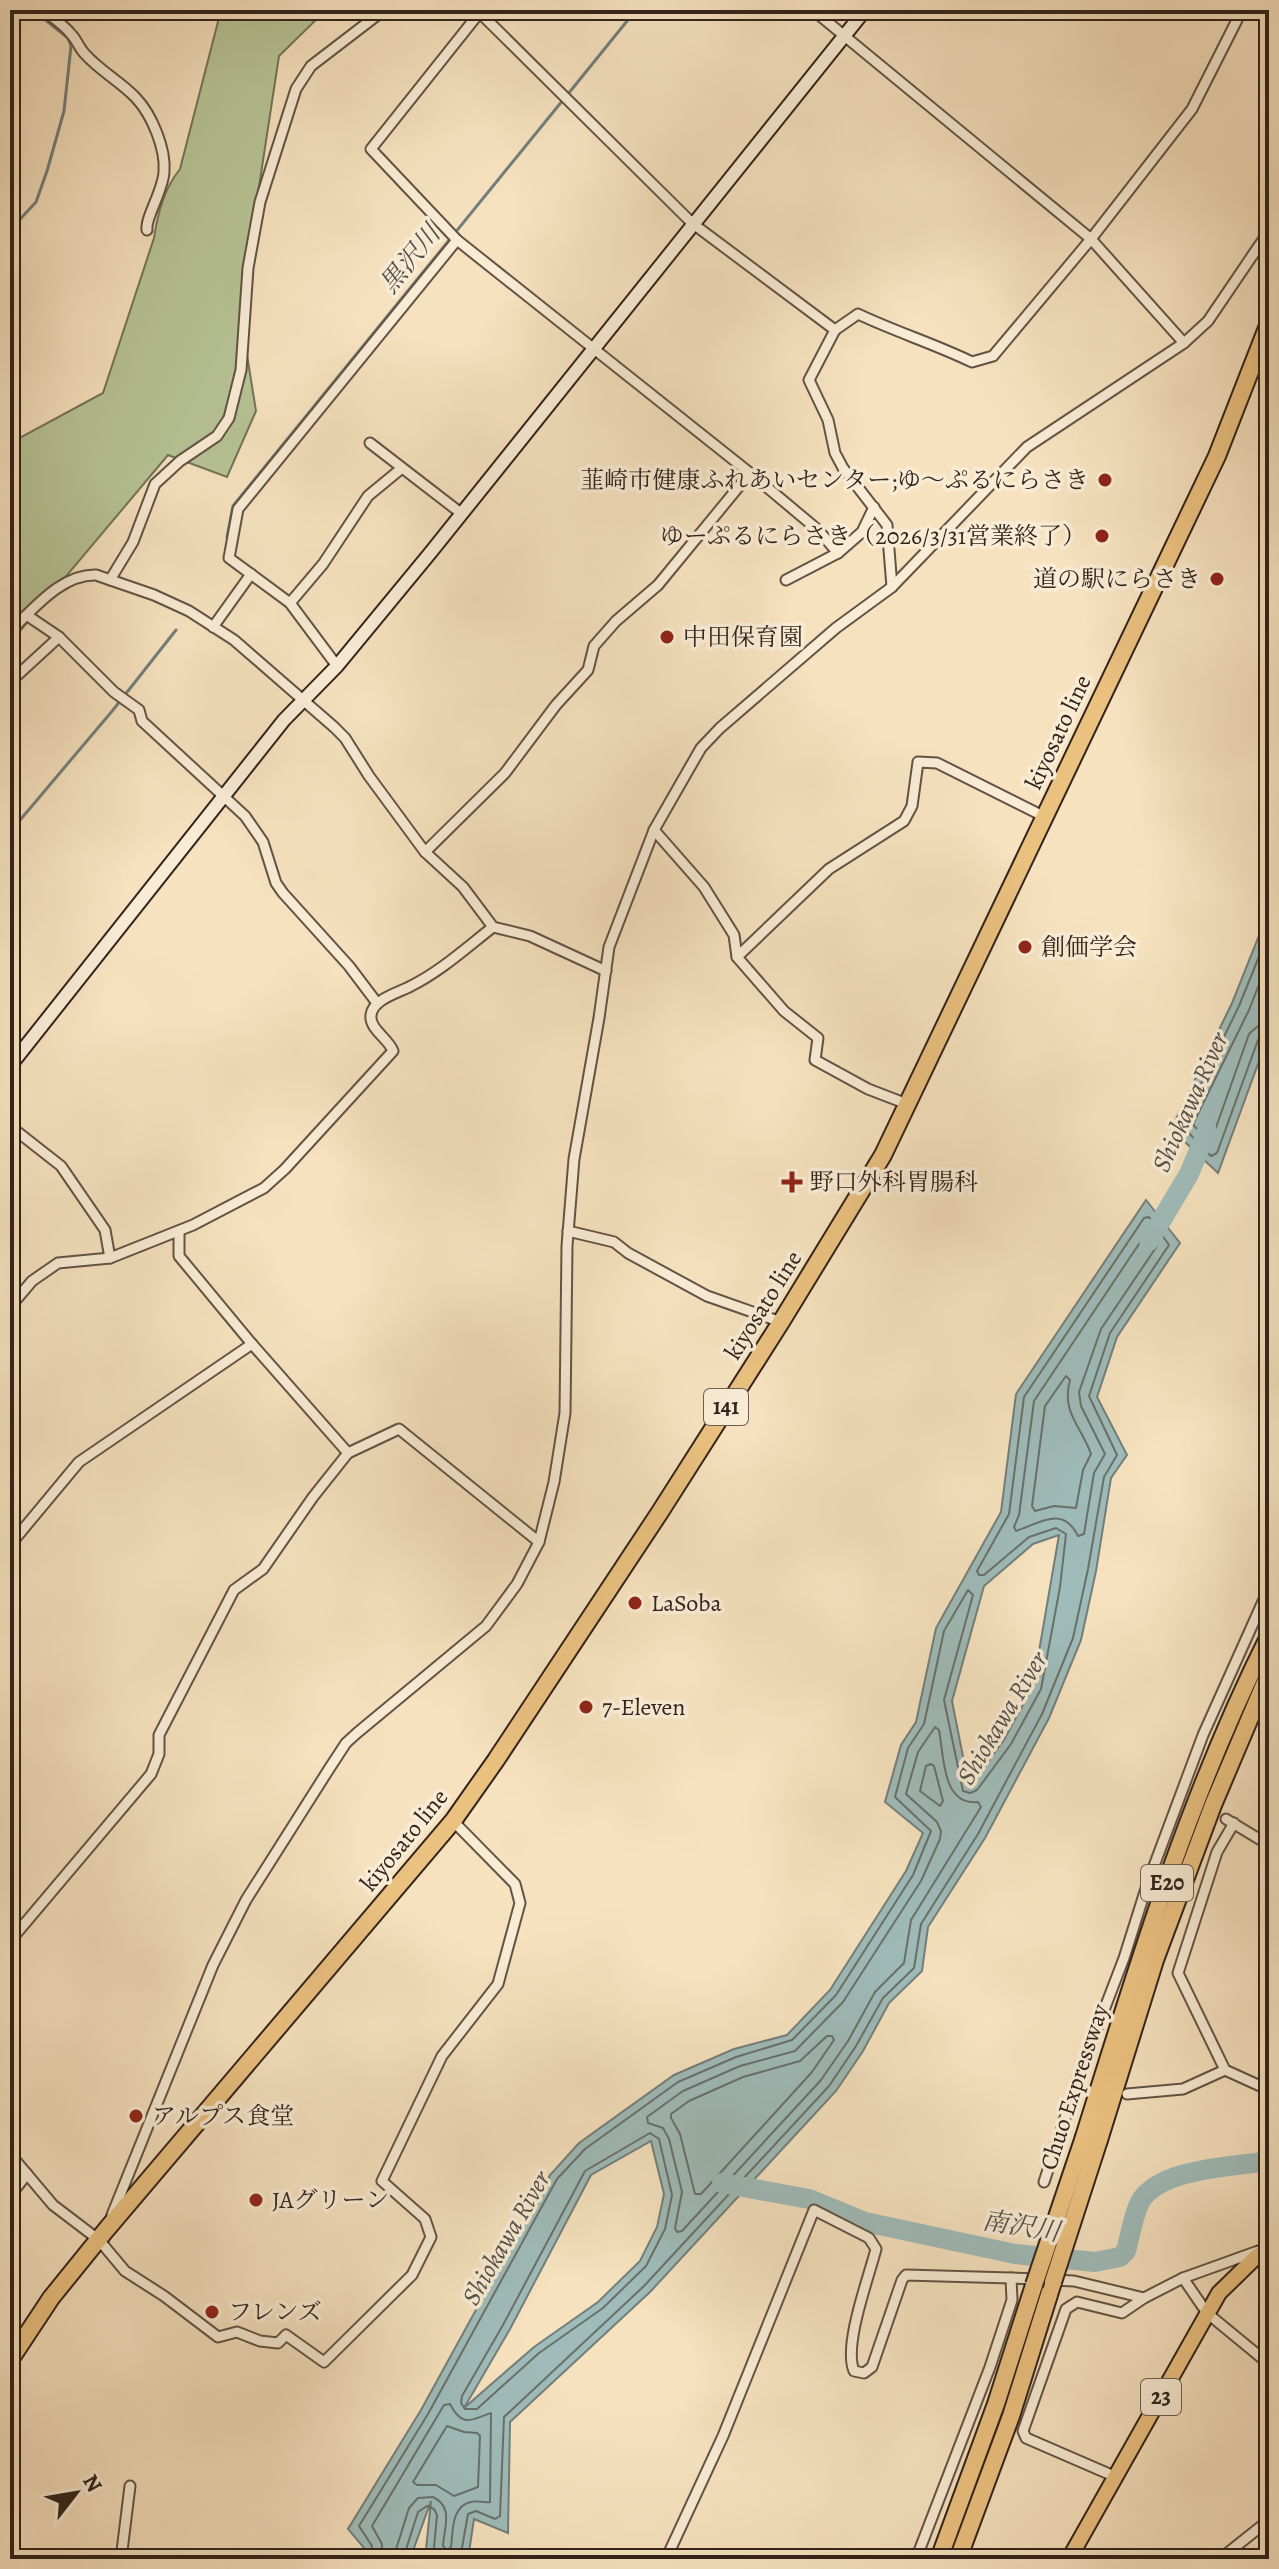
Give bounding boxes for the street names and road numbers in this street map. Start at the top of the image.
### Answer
street label: kiyosato line [1018,670,1098,794]
street label: kiyosato line [717,1244,809,1366]
road number: 141 [704,1389,748,1425]
street label: kiyosato line [353,1782,455,1898]
road number: E20 [1141,1865,1193,1901]
street label: Chuo Expressway [1032,2000,1116,2174]
road number: 23 [1141,2379,1181,2415]

